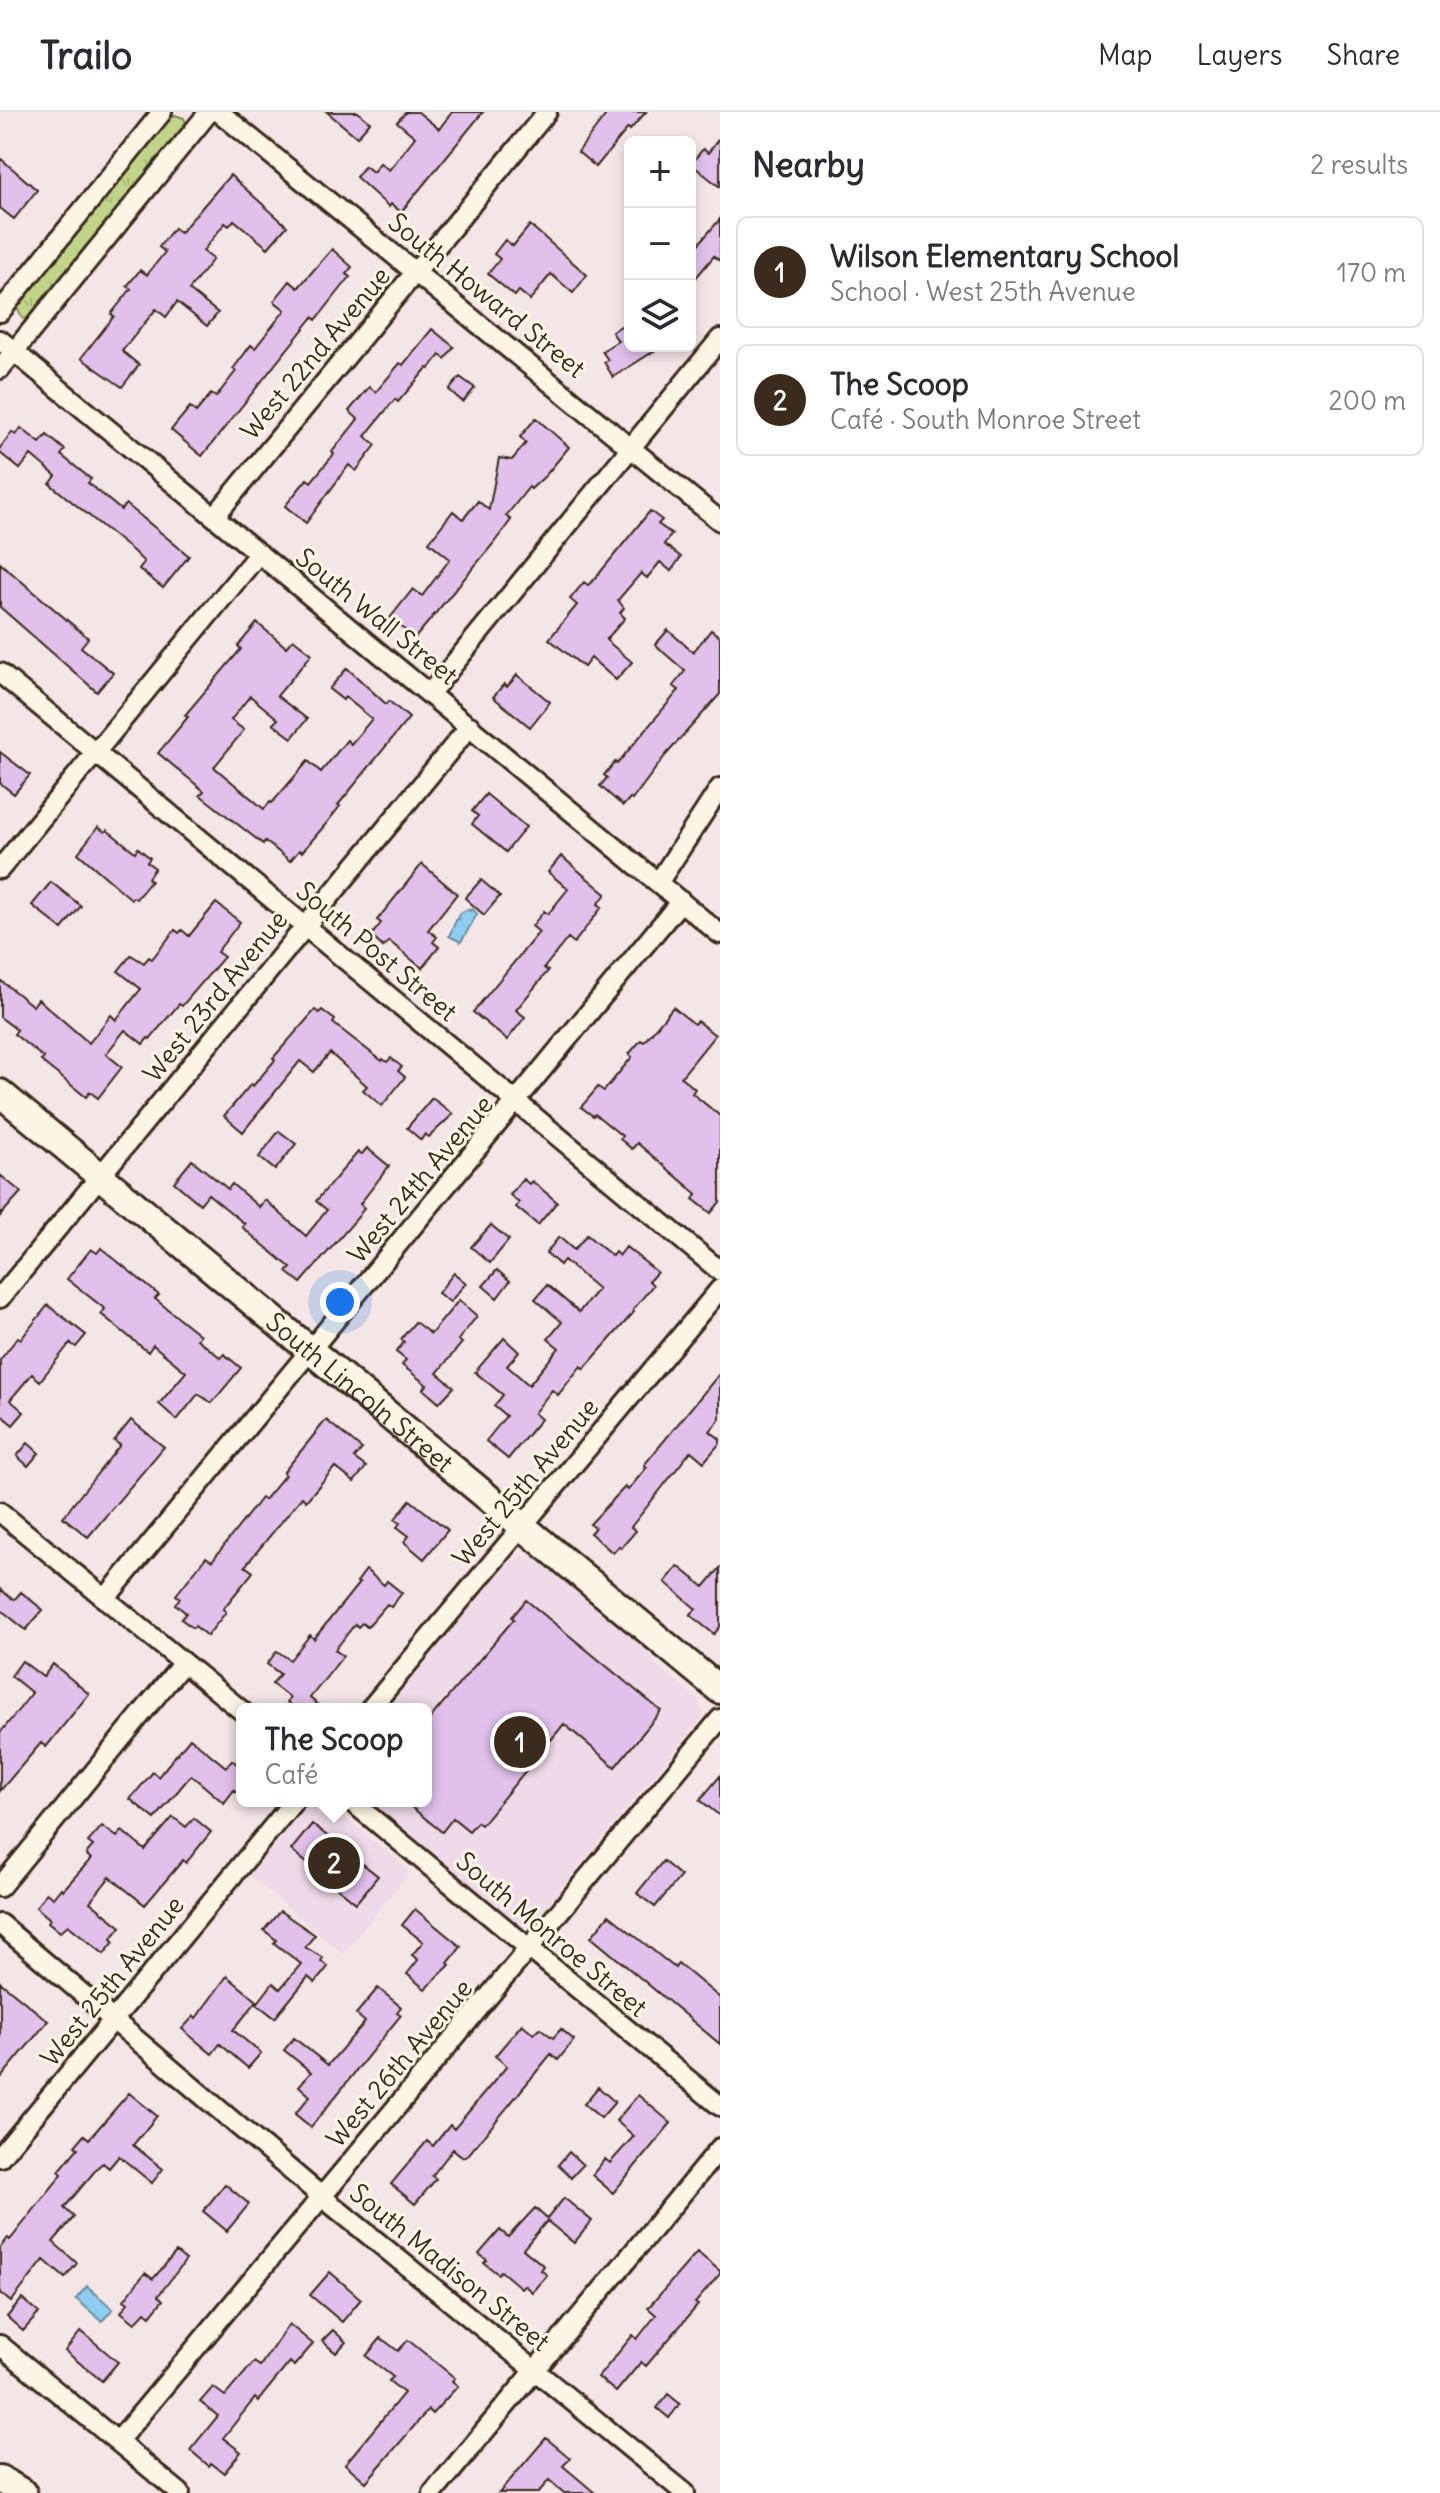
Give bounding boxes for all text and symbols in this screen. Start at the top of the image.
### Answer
text: Trailo [40,32,132,79]
text: Map [1098,37,1153,73]
text: Layers [1197,37,1283,73]
text: Share [1327,37,1400,73]
map controls [624,136,696,352]
button: + [624,136,696,208]
text: Nearby [752,143,865,186]
text: 2 results [1310,148,1408,181]
street label: South Howard Street [382,205,592,385]
button: − [624,208,696,280]
text: Wilson Elementary School [830,237,1179,275]
text: 1 [775,256,785,289]
text: 170 m [1337,256,1406,289]
street label: West 22nd Avenue [233,260,397,446]
text: School · West 25th Avenue [830,275,1136,308]
button: layers [624,280,696,352]
text: The Scoop [830,365,969,403]
text: 2 [773,384,787,417]
text: 200 m [1329,384,1406,417]
text: Café · South Monroe Street [830,403,1141,436]
street label: South Wall Street [289,541,465,692]
street label: South Post Street [290,874,464,1028]
street label: West 23rd Avenue [136,903,294,1089]
street label: West 24th Avenue [340,1088,500,1270]
your location [320,1282,360,1322]
street label: South Lincoln Street [260,1305,461,1479]
street label: West 25th Avenue [445,1391,605,1573]
popup [236,1703,432,1807]
pin: 1 [494,1712,546,1772]
text: The Scoop [265,1720,403,1758]
text: Café [265,1758,318,1791]
pin: 2 [308,1833,360,1893]
street label: South Monroe Street [450,1844,654,2024]
street label: West 25th Avenue [33,1889,191,2073]
street label: West 26th Avenue [319,1972,479,2154]
street label: South Madison Street [343,2176,557,2358]

